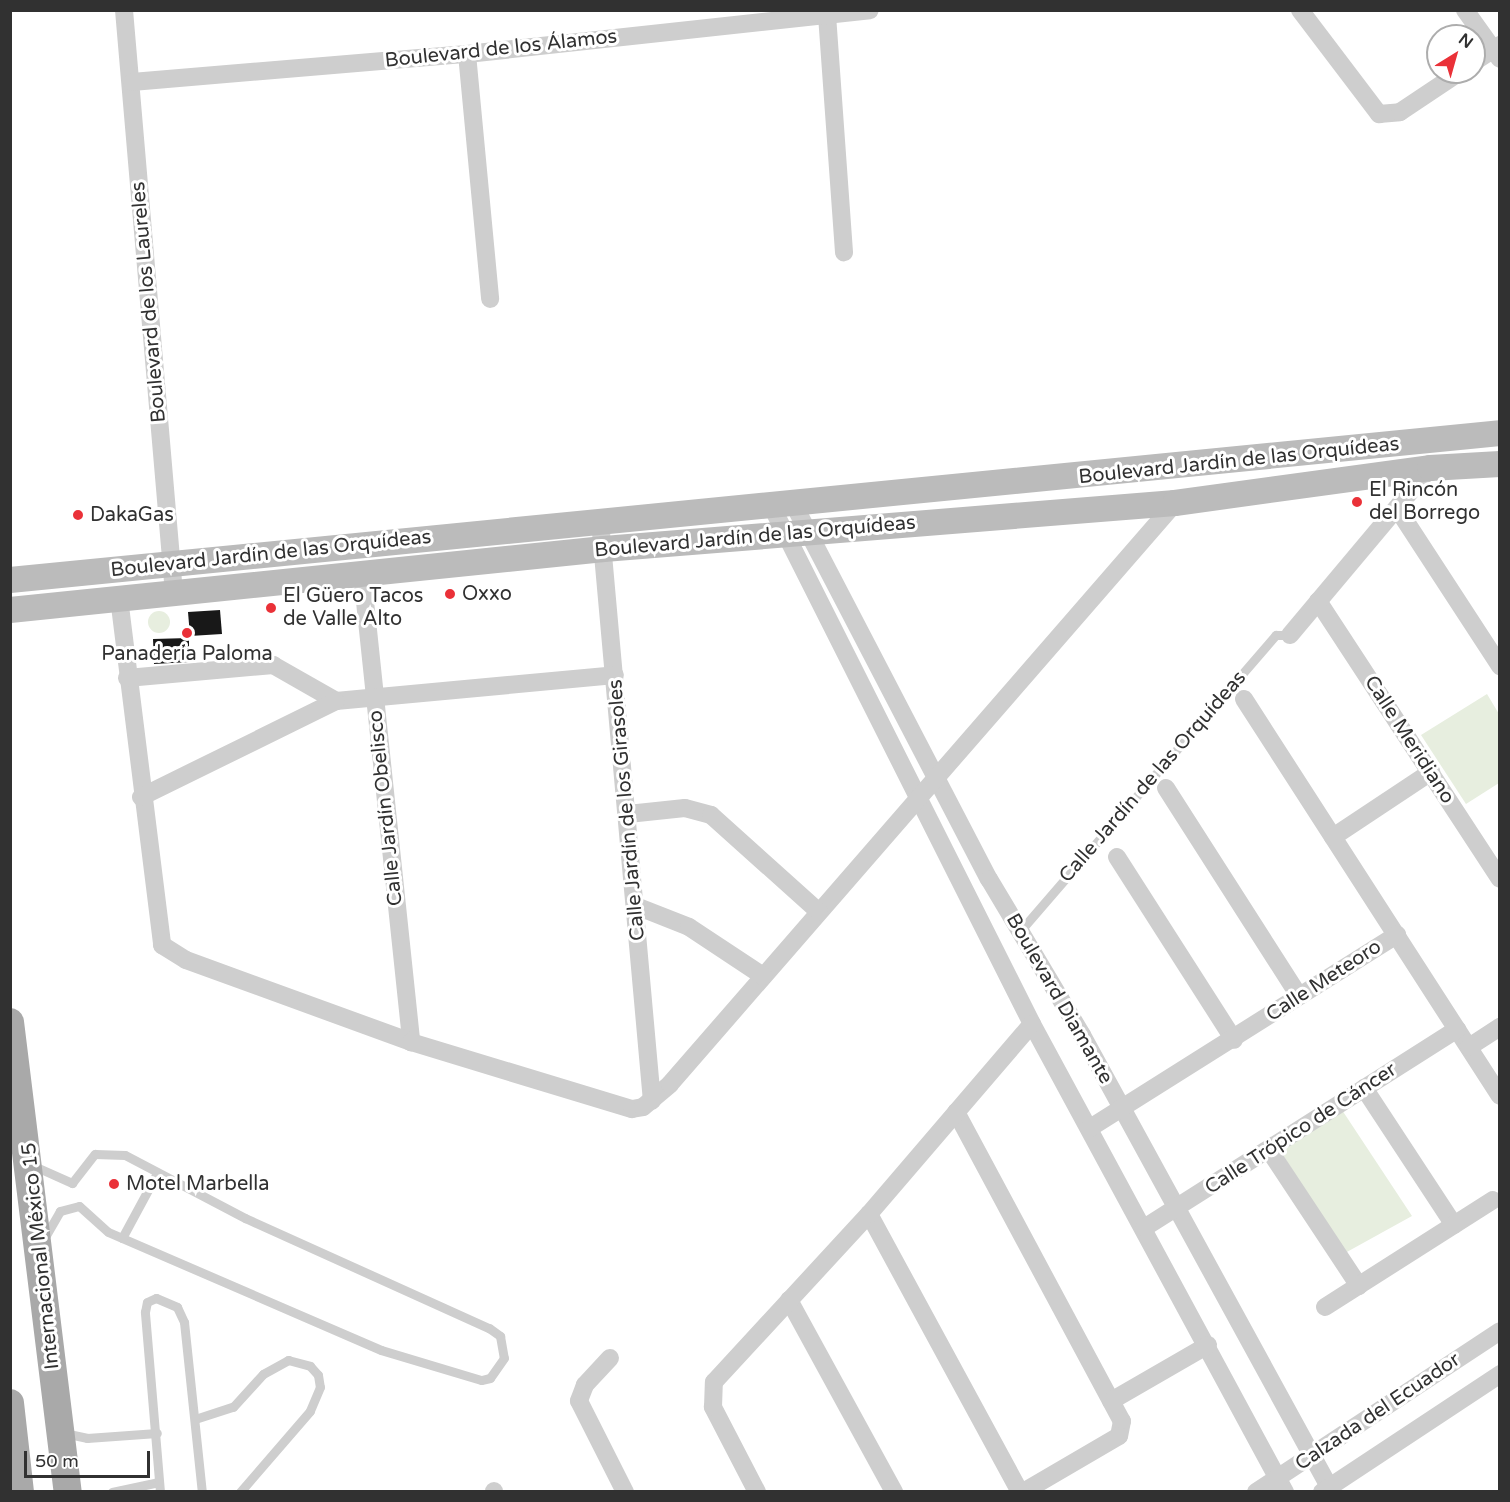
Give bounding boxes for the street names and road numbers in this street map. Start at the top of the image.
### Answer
street label: Boulevard de los Álamos [384,25,618,73]
street label: Boulevard de los Laureles [127,181,171,423]
street label: Boulevard Jardín de las Orquídeas [1078,432,1400,490]
street label: Boulevard Jardín de las Orquídeas [593,511,917,563]
street label: Boulevard Jardín de las Orquídeas [110,525,432,583]
street label: Calle Jardín de las Orquídeas [1055,666,1251,888]
street label: Calle Meridiano [1359,671,1459,809]
street label: Calle Jardín de los Girasoles [604,678,650,942]
street label: Calle Jardín Obelisco [364,709,408,907]
street label: Boulevard Diamante [1000,910,1118,1088]
street label: Calle Meteoro [1262,935,1386,1027]
street label: Calle Trópico de Cáncer [1201,1058,1401,1200]
street label: Internacional México 15 [17,1141,65,1371]
street label: Calzada del Ecuador [1291,1348,1465,1476]

